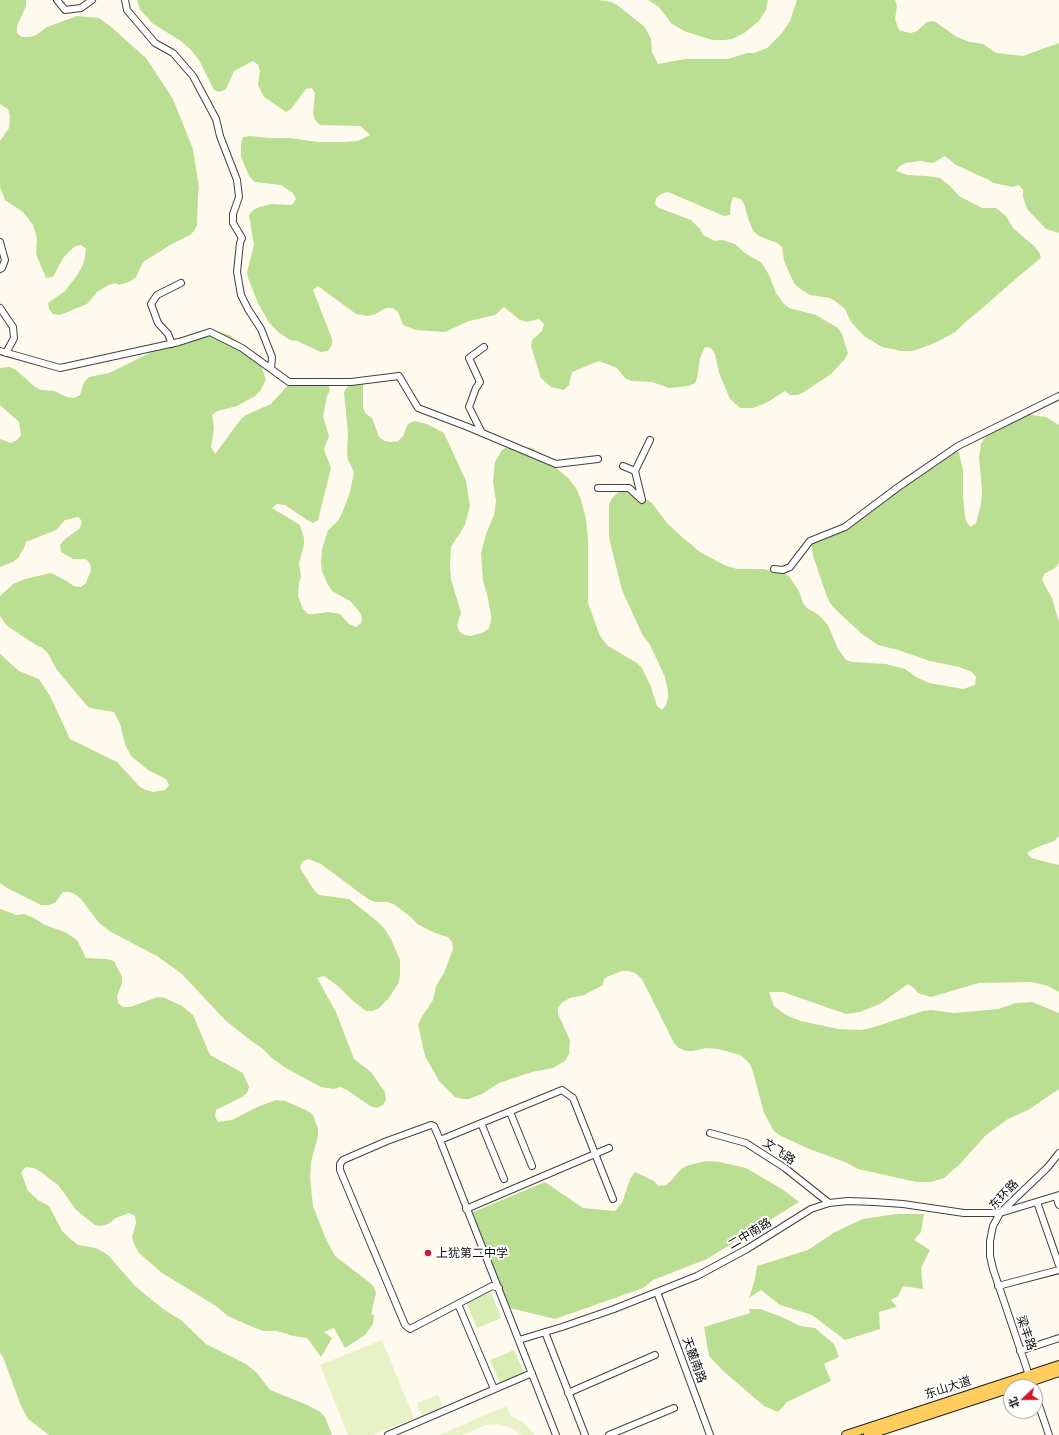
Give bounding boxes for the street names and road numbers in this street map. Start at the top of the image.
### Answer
street label: 文飞路 [760,1136,798,1168]
street label: 东环路 [986,1177,1022,1213]
street label: 二中南路 [726,1215,774,1253]
street label: 梁丰路 [1013,1314,1039,1352]
street label: 天麓南路 [679,1335,709,1385]
street label: 东山大道 [923,1374,973,1402]

